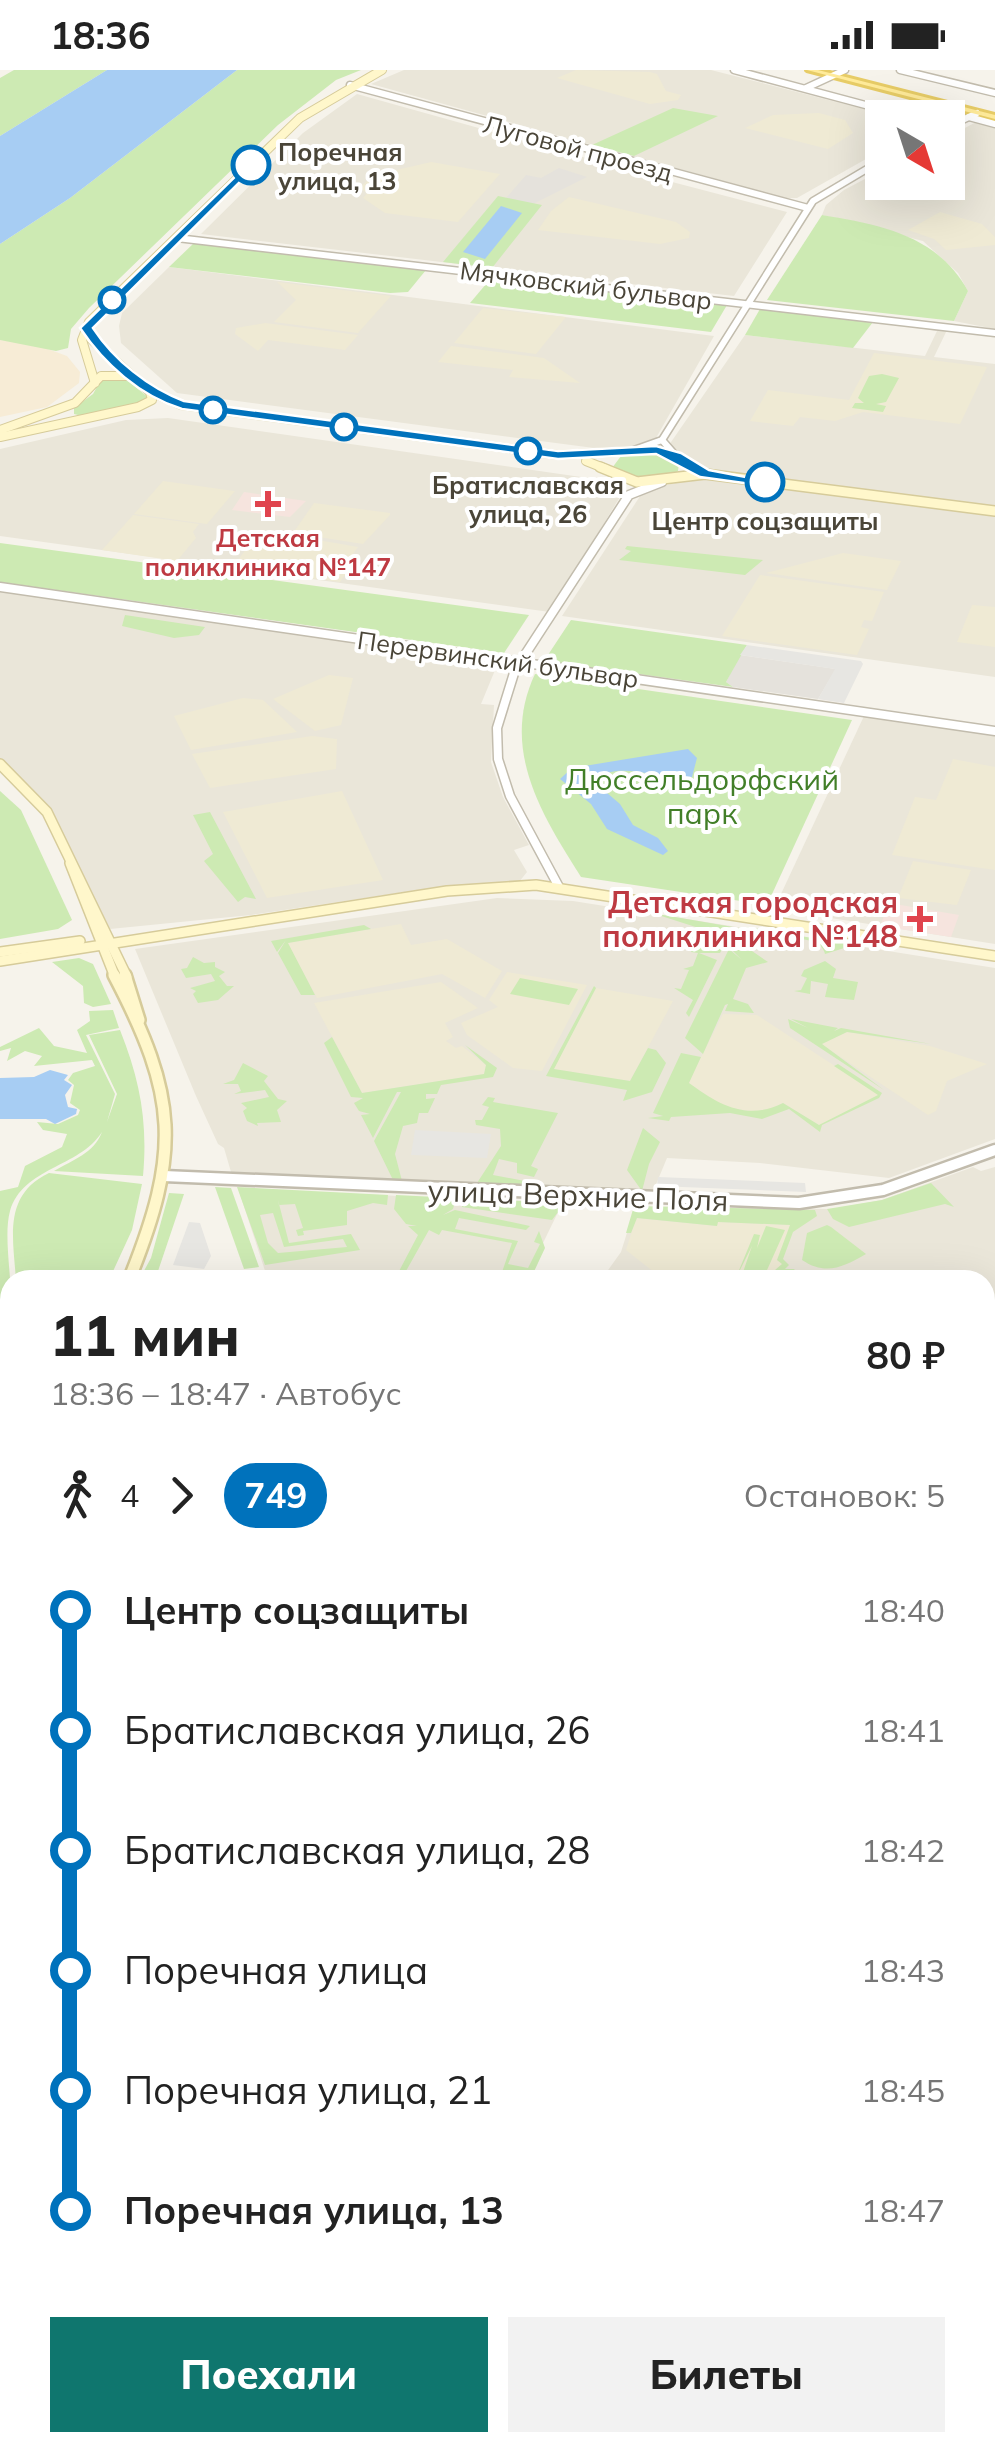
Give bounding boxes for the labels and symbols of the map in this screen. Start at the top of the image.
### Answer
north arrow [865,100,965,200]
street label: Луговой проезд [480,108,676,188]
place label: Поречная улица, 13 [278,136,403,196]
marker: Поречная улица, 13 [232,146,270,184]
street label: Мячковский бульвар [458,254,714,316]
unlabelled marker [99,287,125,313]
unlabelled marker [200,397,226,423]
unlabelled marker [331,414,357,440]
marker: Братиславская улица, 26 [515,438,541,464]
marker: Центр соцзащиты [746,463,784,501]
place label: Братиславская улица, 26 [432,469,624,529]
marker: Детская поликлиника №147 [255,491,281,517]
place label: Центр соцзащиты [651,505,879,536]
place label: Детская поликлиника №147 [145,522,391,582]
street label: Перервинский бульвар [355,624,641,694]
park label: Дюссельдорфский парк [565,760,839,832]
place label: Детская городская поликлиника №148 [602,883,898,955]
marker: Детская городская поликлиника №148 [907,906,933,932]
street label: улица Верхние Поля [427,1171,729,1219]

